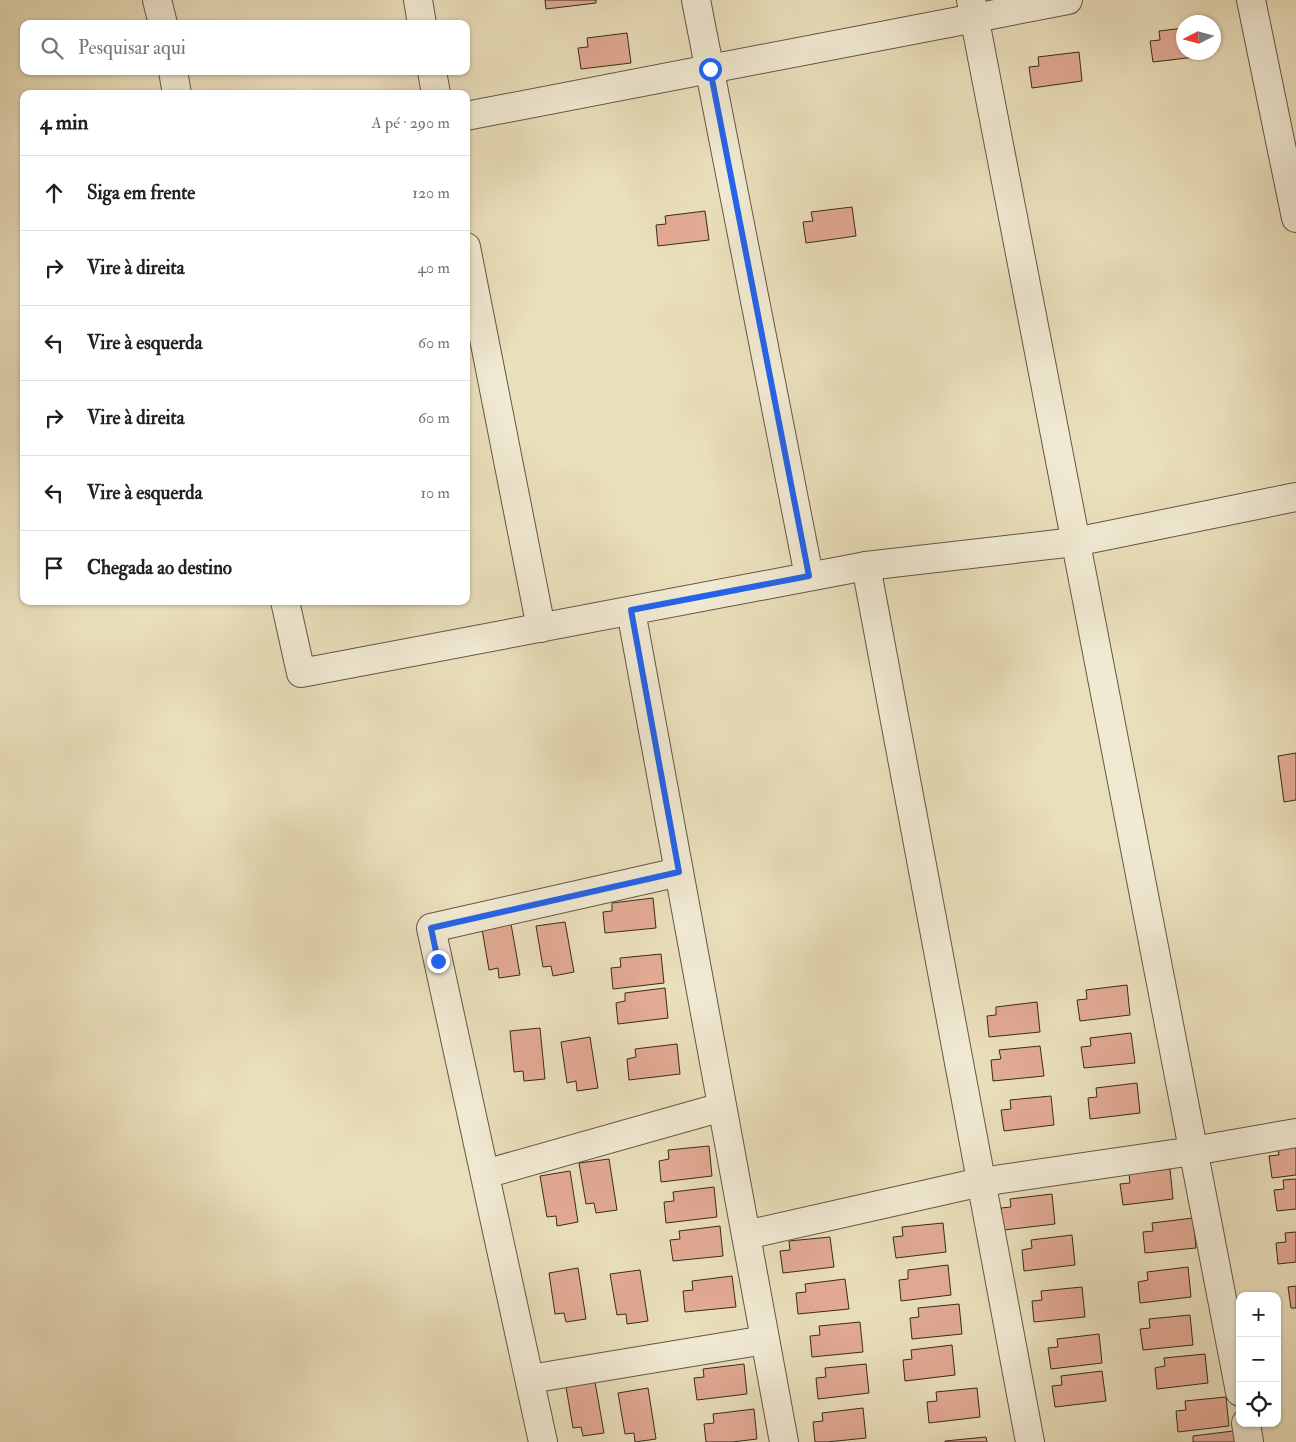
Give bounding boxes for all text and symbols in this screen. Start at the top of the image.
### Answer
north arrow [1176,15,1221,60]
search box [20,20,470,75]
icon: search [38,34,66,62]
text: Pesquisar aqui [78,36,186,60]
route start [699,58,722,81]
text: 4 min [40,109,88,136]
text: A pé · 290 m [372,113,450,133]
icon: ahead [40,179,68,207]
text: Siga em frente [87,181,195,205]
text: 120 m [412,183,450,203]
icon: right [40,254,68,282]
text: Vire à direita [87,256,184,280]
text: 40 m [417,258,450,278]
icon: left [40,329,68,357]
text: Vire à esquerda [87,331,202,355]
text: 60 m [418,333,450,353]
icon: right [40,404,68,432]
text: Vire à direita [87,406,184,430]
text: 60 m [418,408,450,428]
icon: left [40,479,68,507]
text: Vire à esquerda [87,481,202,505]
text: 10 m [420,483,450,503]
icon: arrive [40,554,68,582]
text: Chegada ao destino [87,556,232,580]
route end [427,950,450,973]
map controls [1236,1292,1281,1427]
button: + [1236,1292,1281,1337]
button: − [1236,1337,1281,1382]
button: locate [1236,1382,1281,1427]

